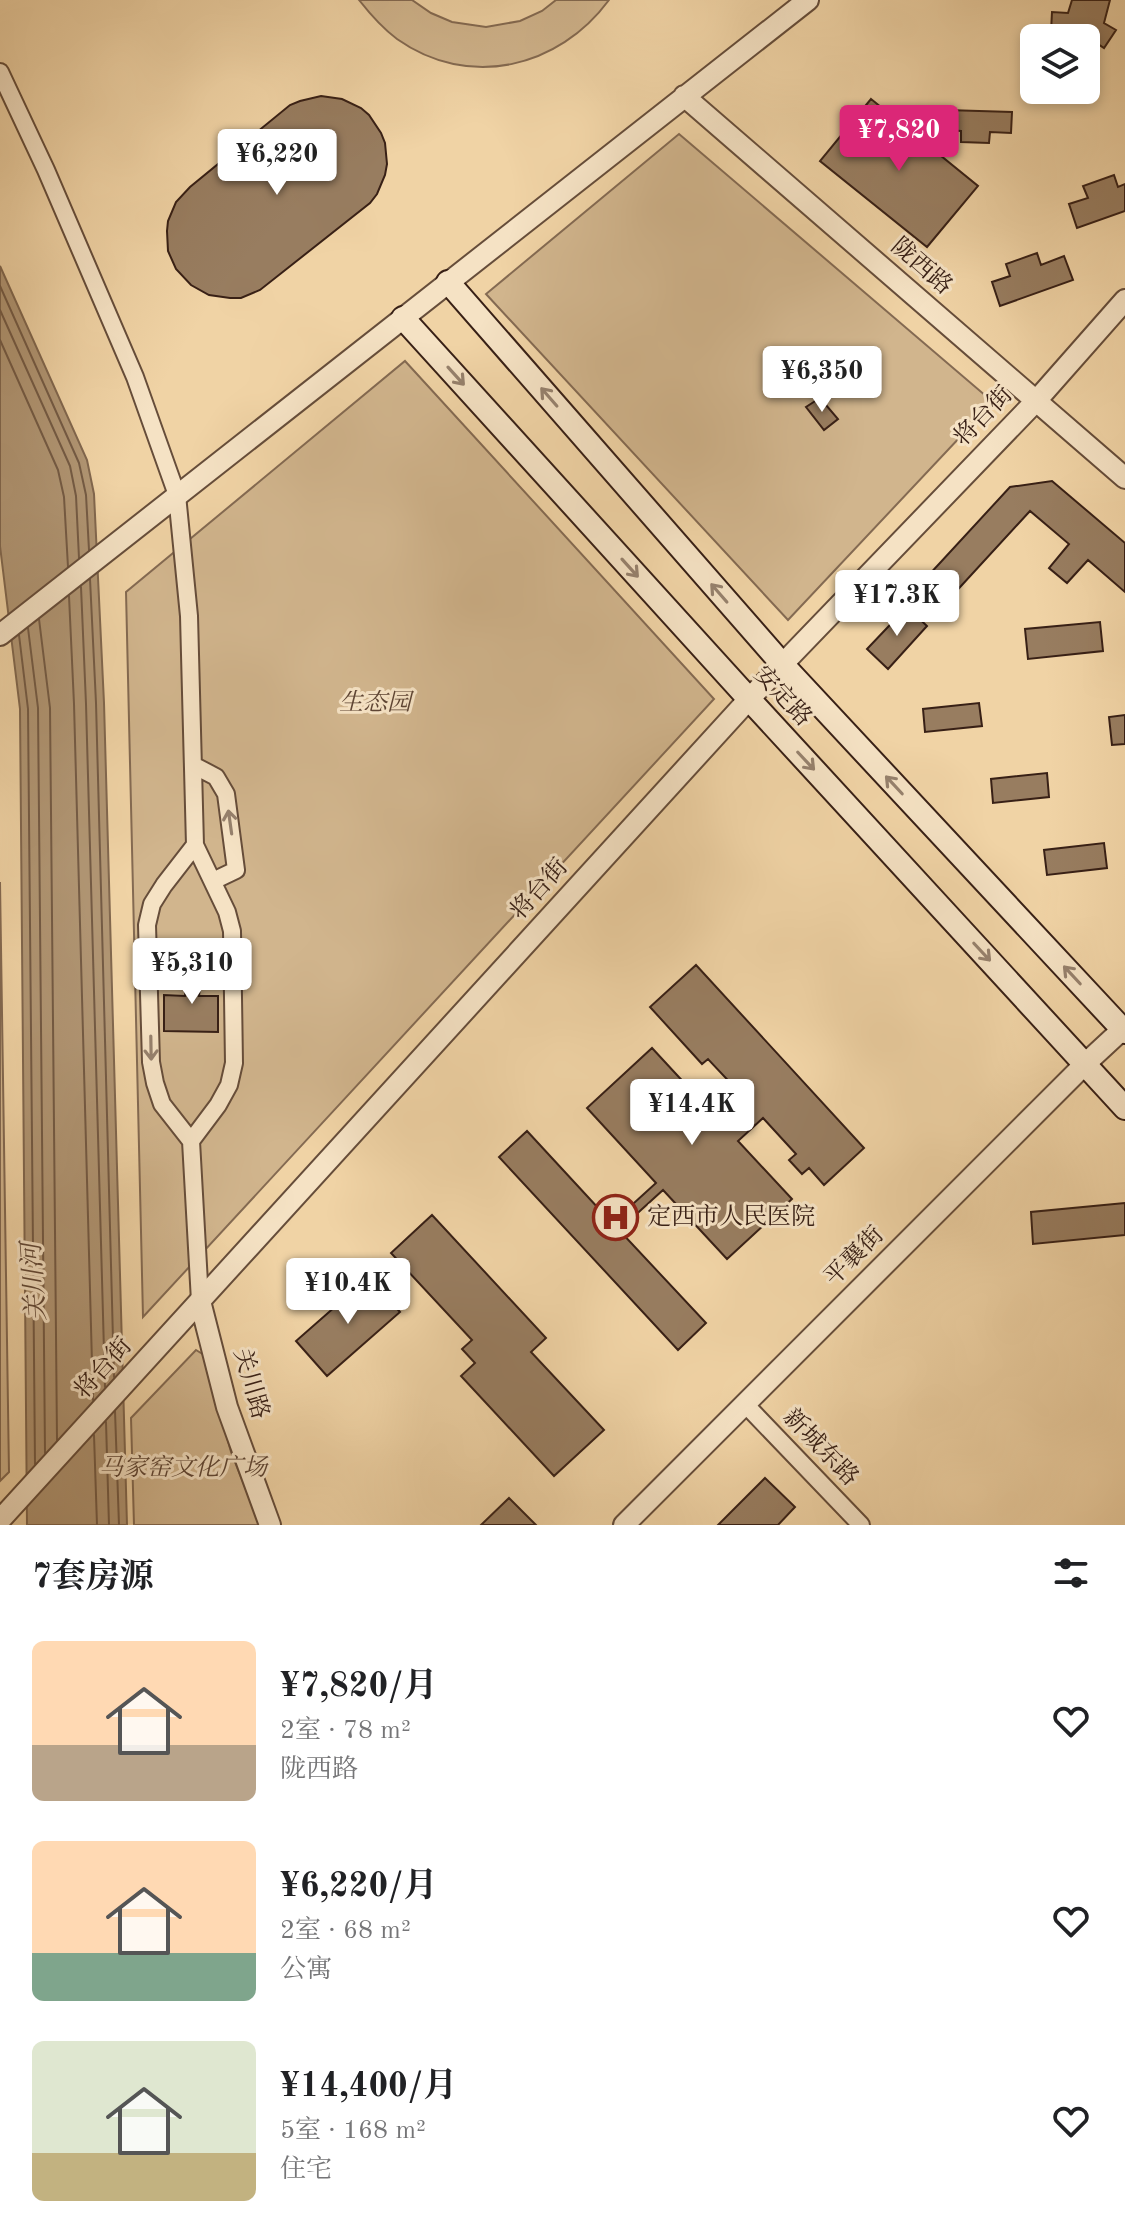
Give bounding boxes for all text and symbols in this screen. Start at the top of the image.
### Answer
map controls [1020,24,1100,104]
button: layers [1020,24,1100,104]
pin: ¥7,820 [834,105,964,173]
text: ¥7,820 [858,118,940,144]
pin: ¥6,220 [212,129,342,197]
text: ¥6,220 [236,142,318,168]
street label: 陇西路 [886,232,958,300]
pin: ¥6,350 [757,346,887,414]
text: ¥6,350 [781,359,863,385]
one-way arrow [446,365,464,385]
street label: 将台街 [948,381,1018,451]
one-way arrow [540,387,558,407]
one-way arrow [621,558,639,578]
pin: ¥17.3K [832,570,962,638]
one-way arrow [711,583,729,603]
text: ¥17.3K [853,583,941,609]
street label: 安定路 [749,660,818,732]
park label: 生态园 [339,689,415,716]
one-way arrow [796,750,814,770]
one-way arrow [885,775,904,795]
one-way arrow [222,810,237,835]
street label: 将台街 [505,853,573,925]
pin: ¥5,310 [127,938,257,1006]
one-way arrow [972,941,990,961]
text: ¥5,310 [151,951,233,977]
one-way arrow [1062,965,1081,985]
one-way arrow [143,1034,158,1061]
pin: ¥14.4K [627,1079,757,1147]
text: ¥14.4K [648,1092,736,1118]
hospital icon: 定西市人民医院 [592,1194,640,1242]
place label: 定西市人民医院 [647,1203,815,1230]
street label: 平襄街 [819,1221,889,1291]
water label: 关川河 [17,1238,51,1322]
pin: ¥10.4K [283,1258,413,1326]
text: ¥10.4K [304,1271,392,1297]
street label: 将台街 [69,1332,137,1404]
street label: 关川路 [229,1345,274,1422]
street label: 新城东路 [778,1403,864,1491]
park label: 马家窑文化广场 [99,1454,269,1481]
icon: filters [1049,1551,1093,1595]
text: 7套房源 [32,1561,154,1595]
text: ¥7,820/月 [280,1670,437,1704]
icon: home [96,1673,192,1769]
icon: heart [1049,1699,1093,1743]
text: 2室 · 78 m² [280,1718,411,1744]
text: 陇西路 [280,1757,358,1783]
text: ¥6,220/月 [280,1870,437,1904]
icon: home [96,1873,192,1969]
icon: heart [1049,1899,1093,1943]
text: 2室 · 68 m² [280,1918,411,1944]
text: 公寓 [280,1957,332,1983]
text: ¥14,400/月 [280,2070,457,2104]
icon: home [96,2073,192,2169]
icon: heart [1049,2099,1093,2143]
text: 5室 · 168 m² [280,2118,426,2144]
text: 住宅 [280,2157,332,2183]

